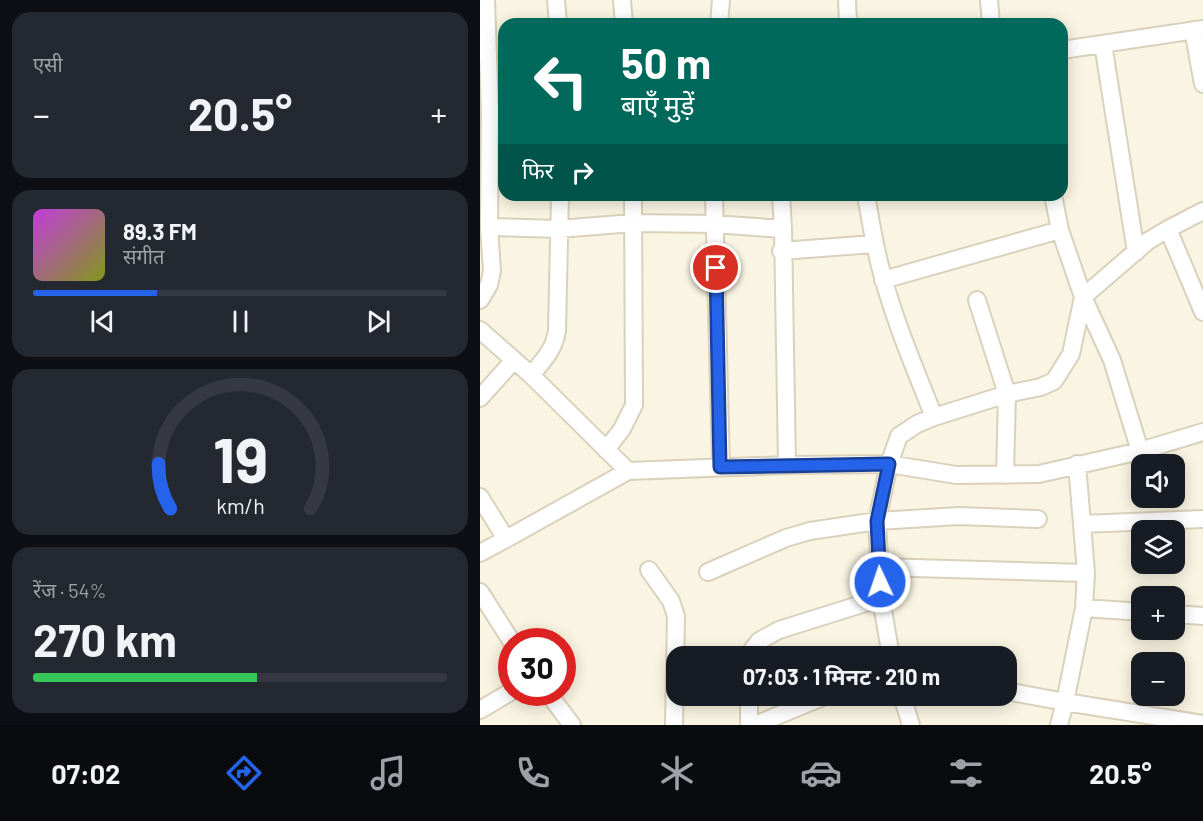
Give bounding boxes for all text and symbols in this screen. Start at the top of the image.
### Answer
text: 50 m [621,37,711,87]
icon: left [522,42,600,120]
text: एसी [33,52,63,76]
text: 20.5° [188,86,292,140]
text: बाएँ मुड़ें [621,88,694,120]
text: − [33,94,50,134]
text: + [431,94,447,134]
icon: right [566,156,599,189]
text: फिर [522,157,554,183]
text: 89.3 FM [123,218,197,244]
pin [690,242,741,293]
text: संगीत [123,244,164,268]
icon: arrive [699,251,732,284]
icon: previous [86,305,119,338]
icon: pause [224,305,257,338]
icon: next [362,305,395,338]
text: 19 [212,421,268,495]
map controls [1131,454,1185,706]
button: sound [1131,454,1185,508]
text: km/h [216,493,264,518]
button: layers [1131,520,1185,574]
position arrow [848,550,912,614]
text: रेंज · 54% [33,578,106,602]
button: + [1131,586,1185,640]
text: 270 km [33,612,177,666]
speed limit sign: 30 [498,628,576,706]
button: − [1131,652,1185,706]
text: 07:03 · 1 मिनट · 210 m [743,663,940,689]
icon: directions [223,752,265,794]
icon: music [367,752,409,794]
icon: phone [512,752,554,794]
icon: climate [656,752,698,794]
icon: car [800,752,842,794]
icon: filters [945,752,987,794]
text: 07:02 [51,757,120,789]
text: 20.5° [1089,757,1152,789]

